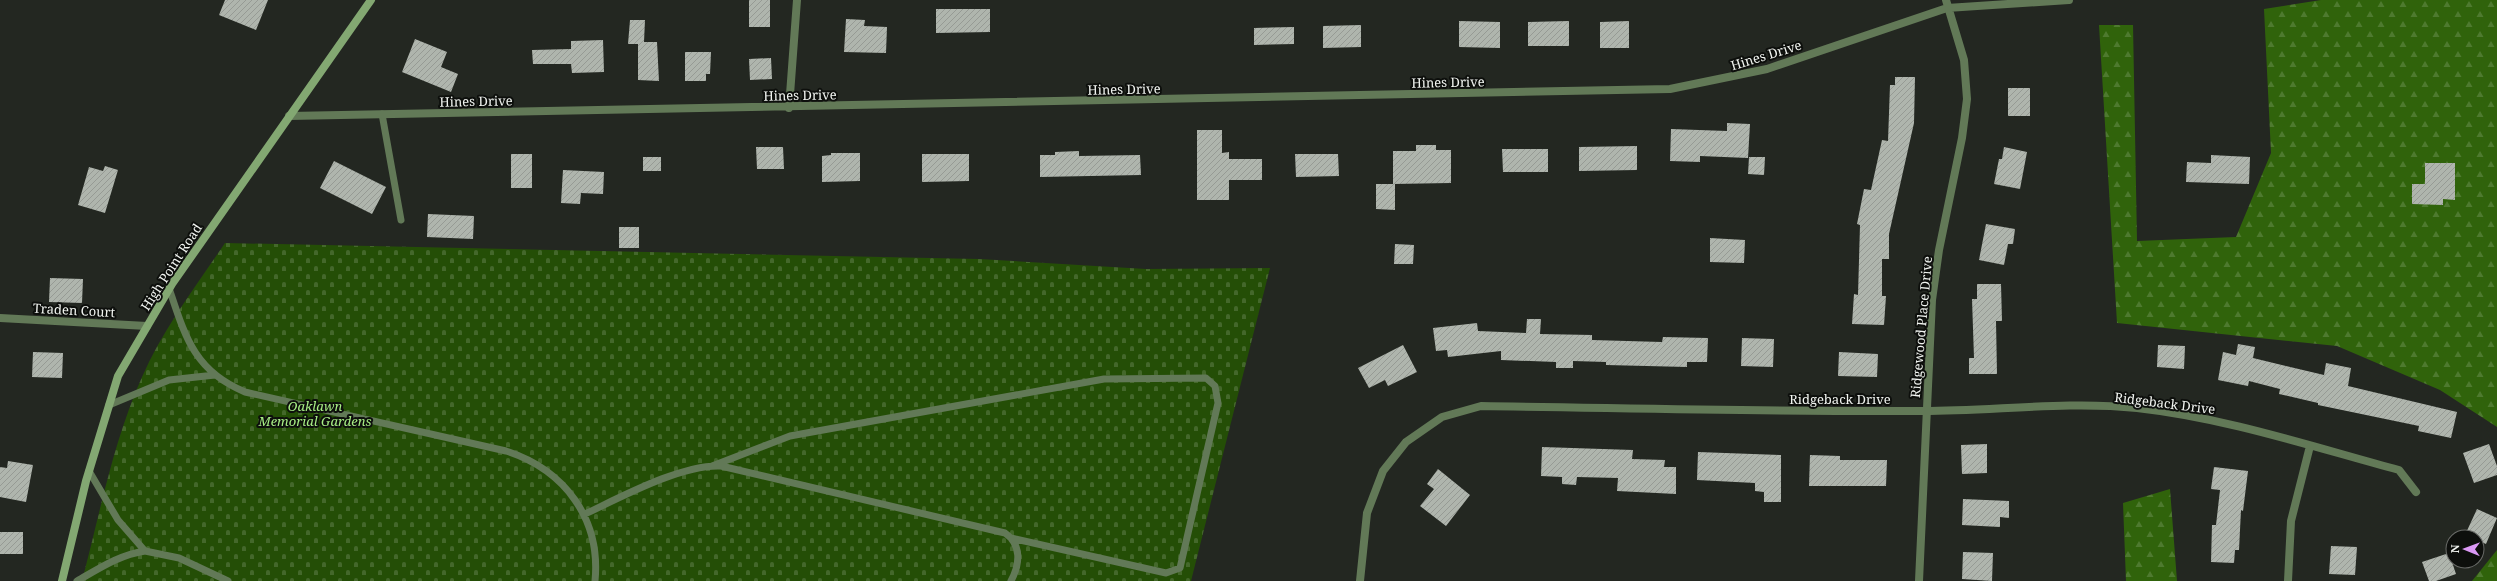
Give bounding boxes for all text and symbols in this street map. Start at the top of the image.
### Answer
street label: Hines Drive [1728,36,1804,74]
street label: Hines Drive [1411,72,1485,92]
street label: Hines Drive [1087,79,1161,99]
street label: Hines Drive [763,85,837,105]
street label: Hines Drive [439,91,513,111]
street label: High Point Road [136,220,206,314]
street label: Ridgewood Place Drive [1906,255,1936,399]
street label: Traden Court [32,299,116,321]
street label: Ridgeback Drive [2114,388,2217,418]
street label: Ridgeback Drive [1789,390,1891,408]
park label: Oaklawn Memorial Gardens [258,397,372,430]
north arrow [2445,529,2485,569]
text: N [2447,544,2462,553]

